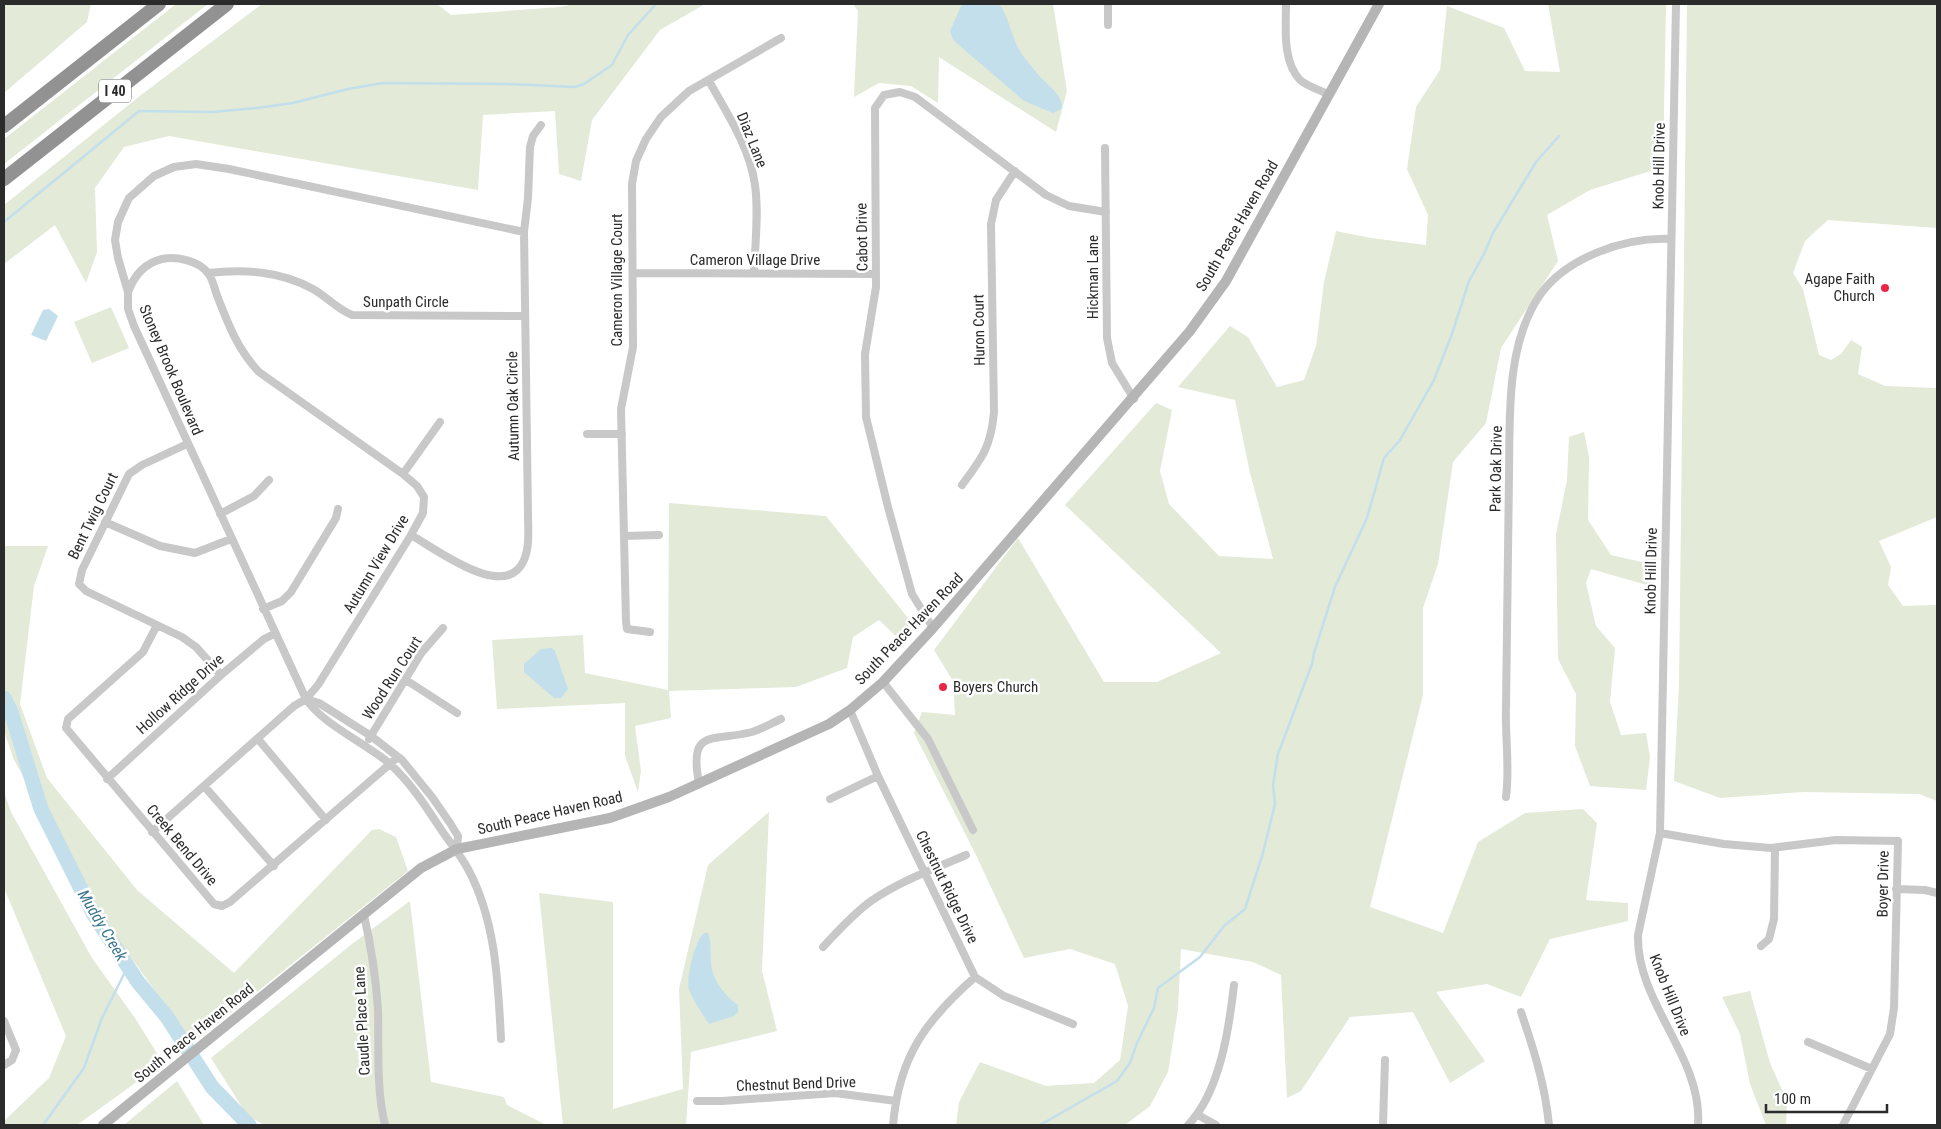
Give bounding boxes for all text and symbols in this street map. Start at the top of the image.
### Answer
road number: I 40 [99,80,131,102]
street label: Diaz Lane [733,110,771,170]
street label: Knob Hill Drive [1649,123,1669,209]
street label: South Peace Haven Road [1192,157,1282,295]
street label: Cabot Drive [852,203,872,271]
street label: Cameron Village Court [608,213,626,347]
street label: Hickman Lane [1084,235,1102,319]
street label: Cameron Village Drive [690,251,820,269]
place label: Agape Faith Church [1805,270,1875,305]
marker: Agape Faith Church [1879,282,1891,294]
street label: Sunpath Circle [363,293,449,311]
street label: Huron Court [969,294,989,366]
street label: Stoney Brook Boulevard [135,302,207,438]
street label: Autumn Oak Circle [503,351,523,461]
street label: Park Oak Drive [1486,426,1506,512]
street label: Bent Twig Court [64,470,122,562]
street label: Autumn View Drive [340,512,412,616]
street label: Knob Hill Drive [1641,528,1661,614]
street label: South Peace Haven Road [851,569,967,689]
street label: Wood Run Court [358,633,426,723]
street label: Hollow Ridge Drive [133,650,227,738]
place label: Boyers Church [953,678,1038,696]
marker: Boyers Church [937,681,949,693]
street label: South Peace Haven Road [476,788,624,838]
street label: Creek Bend Drive [143,801,221,889]
street label: Chestnut Ridge Drive [912,828,982,946]
street label: Boyer Drive [1873,850,1893,918]
water label: Muddy Creek [74,886,132,965]
street label: Knob Hill Drive [1645,951,1695,1039]
street label: Caudle Place Lane [350,966,374,1076]
street label: South Peace Haven Road [131,979,257,1087]
street label: Chestnut Bend Drive [736,1073,856,1095]
scale bar [1766,1082,1887,1114]
text: 100 m [1774,1090,1811,1108]

